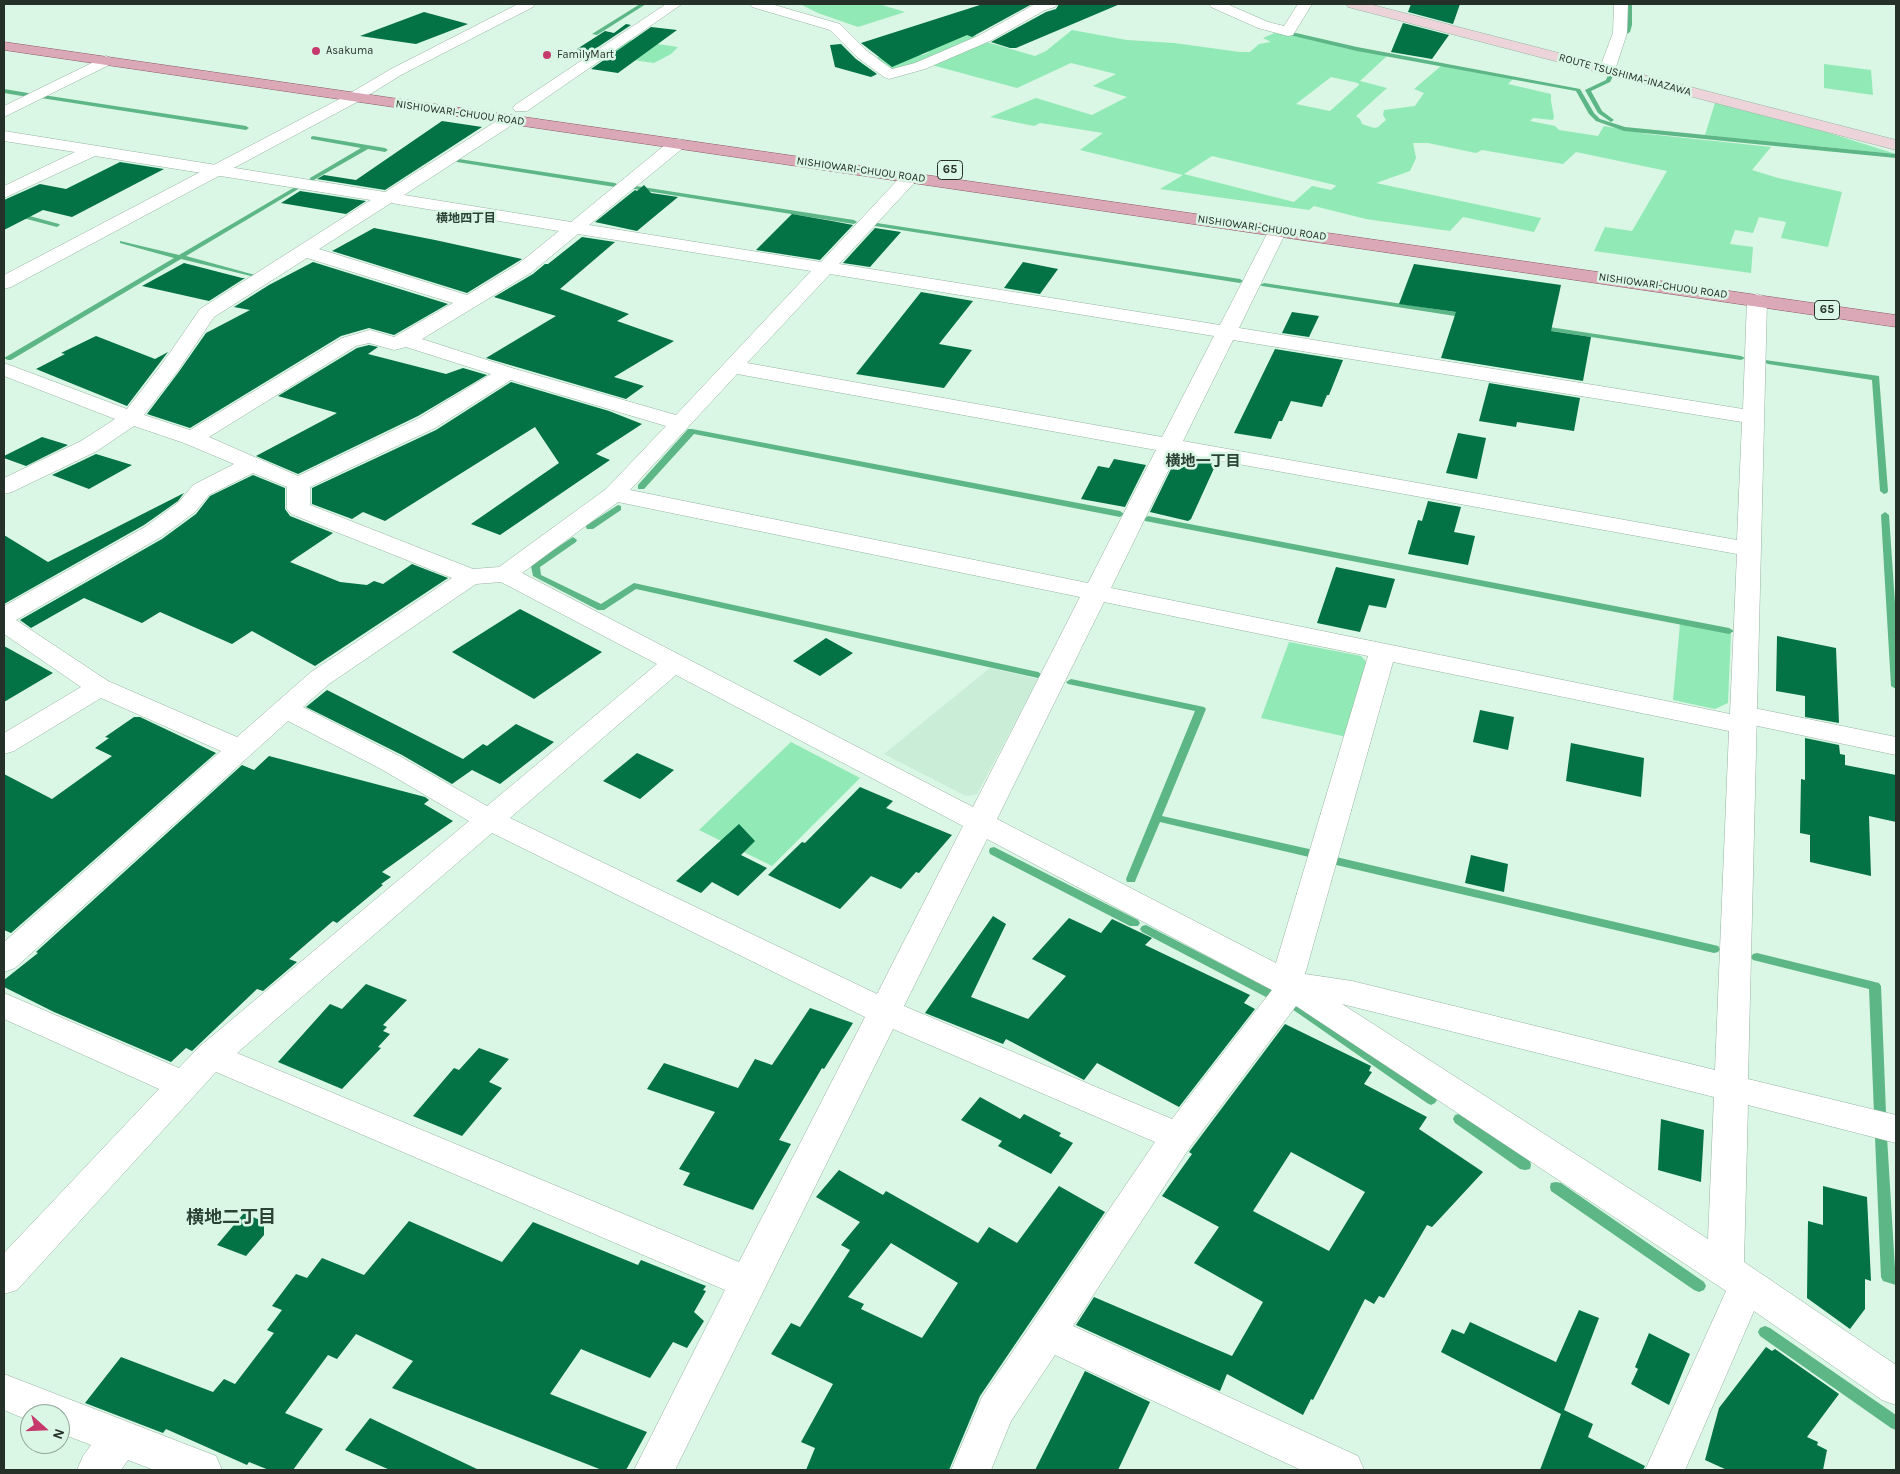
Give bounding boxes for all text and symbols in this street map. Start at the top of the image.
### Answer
place label: Asakuma [326,44,373,58]
marker: Asakuma [310,45,322,57]
place label: FamilyMart [557,48,614,62]
marker: FamilyMart [541,49,553,61]
street label: ROUTE TSUSHIMA-INAZAWA [1557,51,1693,99]
street label: NISHIOWARI-CHUOU ROAD [395,97,525,129]
street label: NISHIOWARI-CHUOU ROAD [796,154,926,186]
road number: 65 [938,160,962,180]
district label: 横地四丁目 [436,212,496,226]
street label: NISHIOWARI-CHUOU ROAD [1197,212,1327,244]
street label: NISHIOWARI-CHUOU ROAD [1598,270,1728,302]
road number: 65 [1814,300,1840,320]
district label: 横地一丁目 [1166,453,1240,471]
district label: 横地二丁目 [186,1207,276,1229]
north arrow [20,1404,70,1454]
text: N [49,1426,68,1442]

